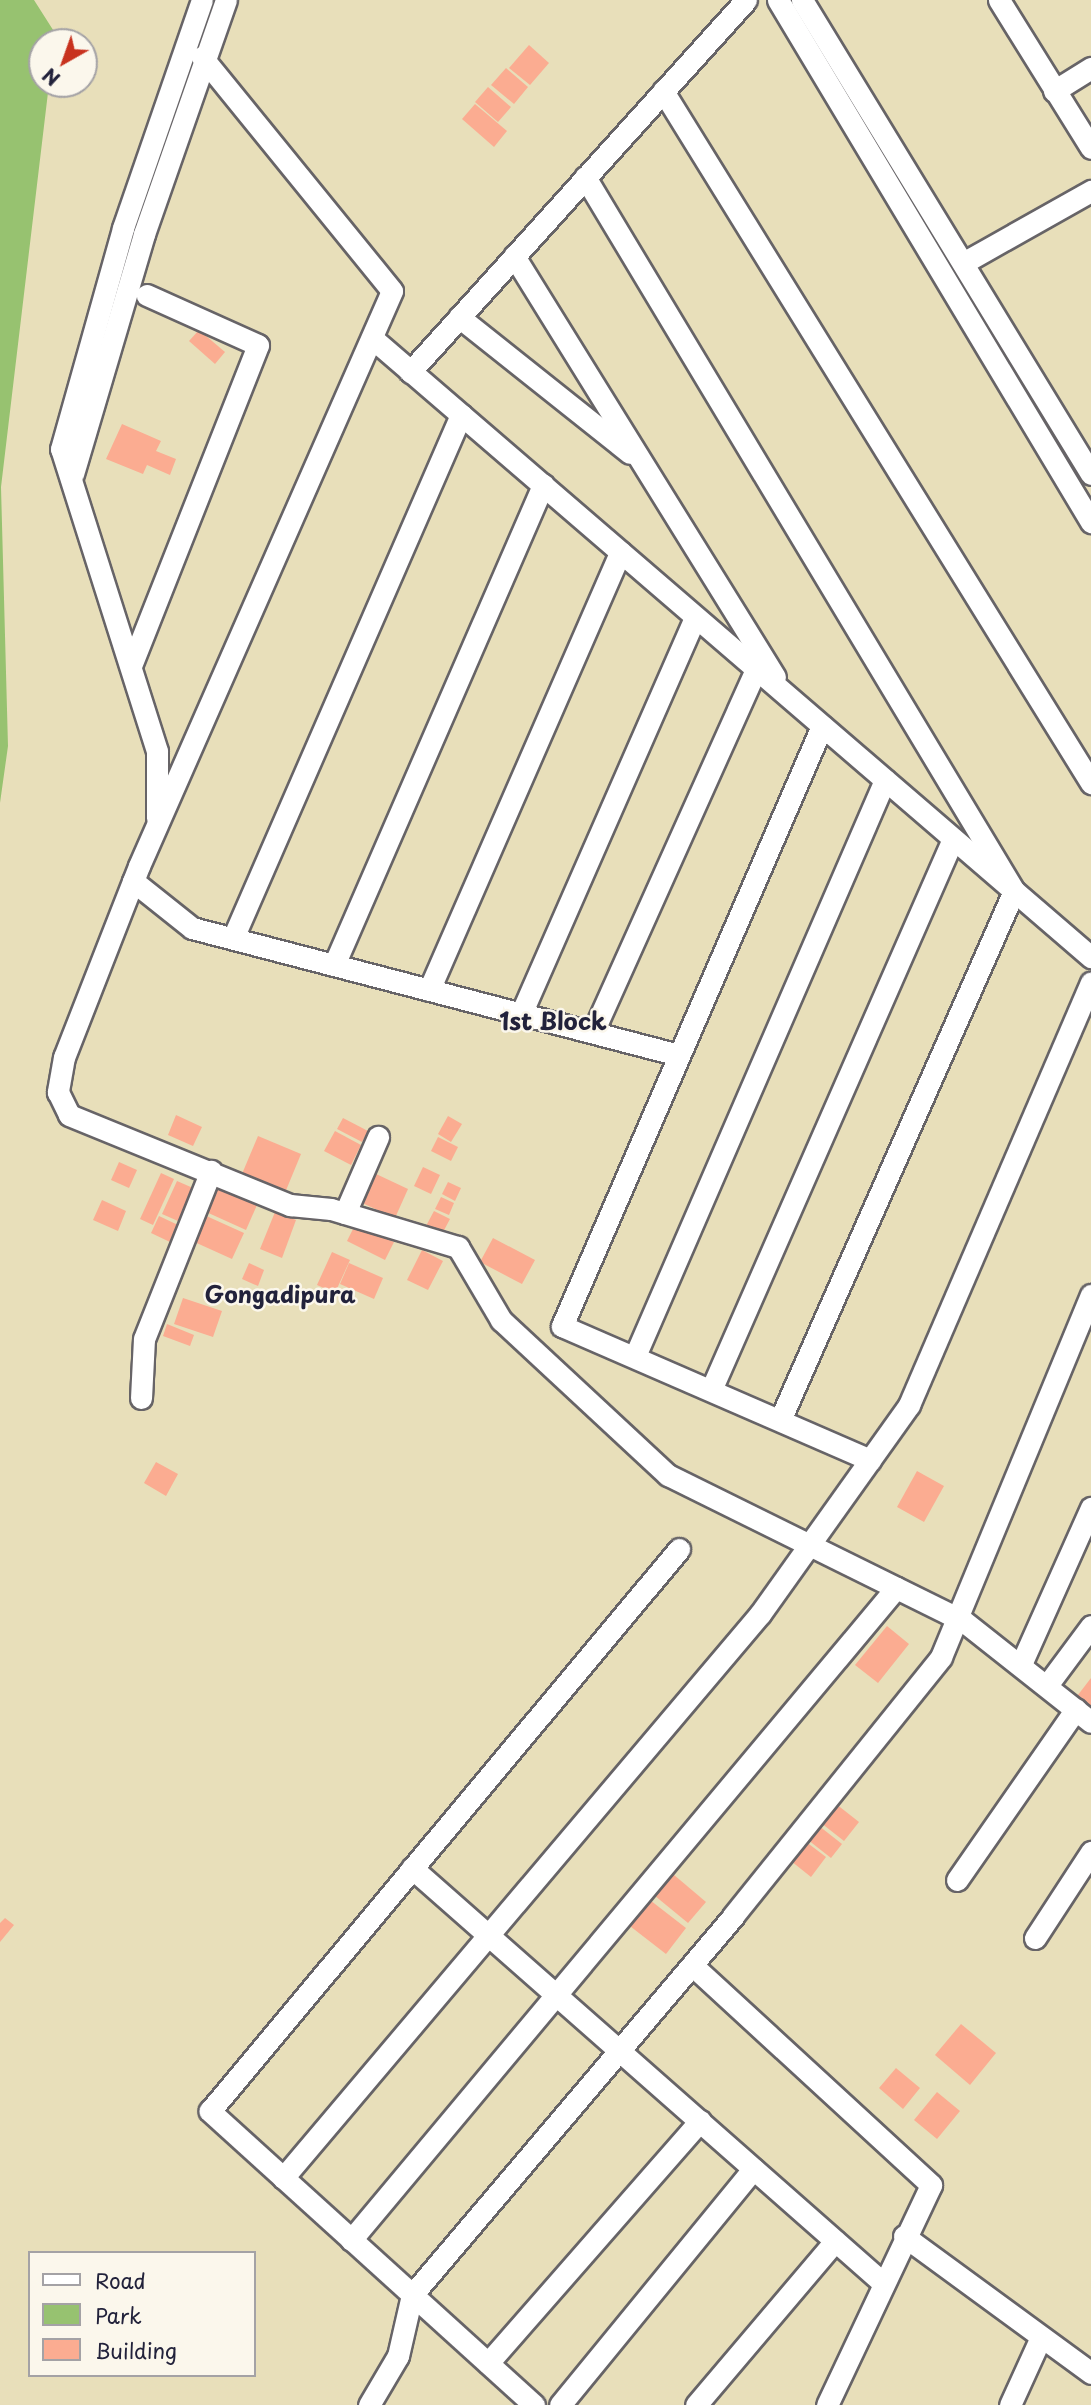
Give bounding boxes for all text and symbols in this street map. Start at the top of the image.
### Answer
north arrow [28,28,98,98]
text: N [36,62,66,93]
district label: 1st Block [498,1007,608,1035]
district label: Gongadipura [204,1280,356,1308]
legend [28,2251,256,2377]
text: Road [95,2264,146,2296]
text: Park [95,2299,142,2331]
text: Building [95,2334,177,2366]

